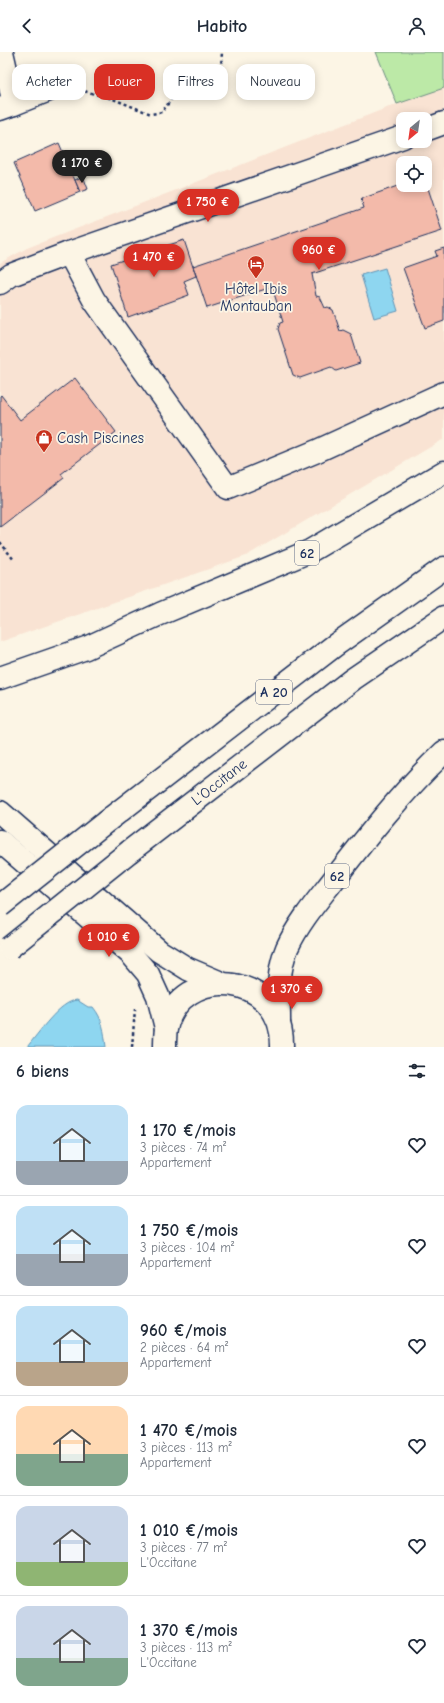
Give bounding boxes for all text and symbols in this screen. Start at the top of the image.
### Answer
icon: back [16,15,38,37]
icon: person [406,15,428,37]
text: Habito [197,16,247,37]
chip: Acheter [12,64,86,100]
chip: Louer [94,64,155,100]
chip: Filtres [163,64,228,100]
chip: Nouveau [236,64,315,100]
north arrow [396,112,432,148]
map controls [396,112,432,192]
pin: 1 170 € [45,150,119,184]
text: 1 170 € [61,155,103,170]
button: locate [396,156,432,192]
pin: 1 750 € [171,189,245,223]
text: 1 750 € [186,194,230,209]
pin: 960 € [291,237,347,271]
text: 960 € [302,242,336,257]
pin: 1 470 € [117,244,191,278]
text: 1 470 € [133,249,175,264]
hotel icon: Hôtel Ibis Montauban [246,254,266,279]
place label: Hôtel Ibis Montauban [220,280,292,315]
shop icon: Cash Piscines [34,428,54,453]
place label: Cash Piscines [57,429,144,447]
road number: 62 [295,541,319,565]
road number: A 20 [256,680,292,704]
street label: L'Occitane [188,754,251,809]
road number: 62 [325,864,349,888]
pin: 1 010 € [72,924,146,958]
text: 1 010 € [87,929,131,944]
pin: 1 370 € [255,976,329,1010]
text: 1 370 € [270,981,314,996]
icon: filters [406,1060,428,1082]
text: 6 biens [16,1062,69,1081]
icon: home [48,1121,96,1169]
text: 1 170 €/mois [140,1121,236,1140]
icon: heart [406,1134,428,1156]
text: 3 pièces · 74 m² [140,1140,226,1155]
text: Appartement [140,1155,211,1170]
text: 1 750 €/mois [140,1221,238,1240]
icon: home [48,1222,96,1270]
icon: heart [406,1235,428,1257]
text: 3 pièces · 104 m² [140,1240,234,1255]
text: Appartement [140,1255,211,1270]
text: 960 €/mois [140,1321,226,1340]
icon: home [48,1322,96,1370]
icon: heart [406,1335,428,1357]
text: 2 pièces · 64 m² [140,1340,228,1355]
text: Appartement [140,1355,211,1370]
text: 1 470 €/mois [140,1421,237,1440]
icon: home [48,1422,96,1470]
icon: heart [406,1435,428,1457]
text: 3 pièces · 113 m² [140,1440,232,1455]
text: Appartement [140,1455,211,1470]
text: 1 010 €/mois [140,1521,238,1540]
icon: home [48,1522,96,1570]
icon: heart [406,1535,428,1557]
text: 3 pièces · 77 m² [140,1540,227,1555]
text: L'Occitane [140,1555,197,1570]
text: 1 370 €/mois [140,1621,237,1640]
icon: home [48,1622,96,1670]
icon: heart [406,1635,428,1657]
text: 3 pièces · 113 m² [140,1640,232,1655]
text: L'Occitane [140,1655,197,1670]

